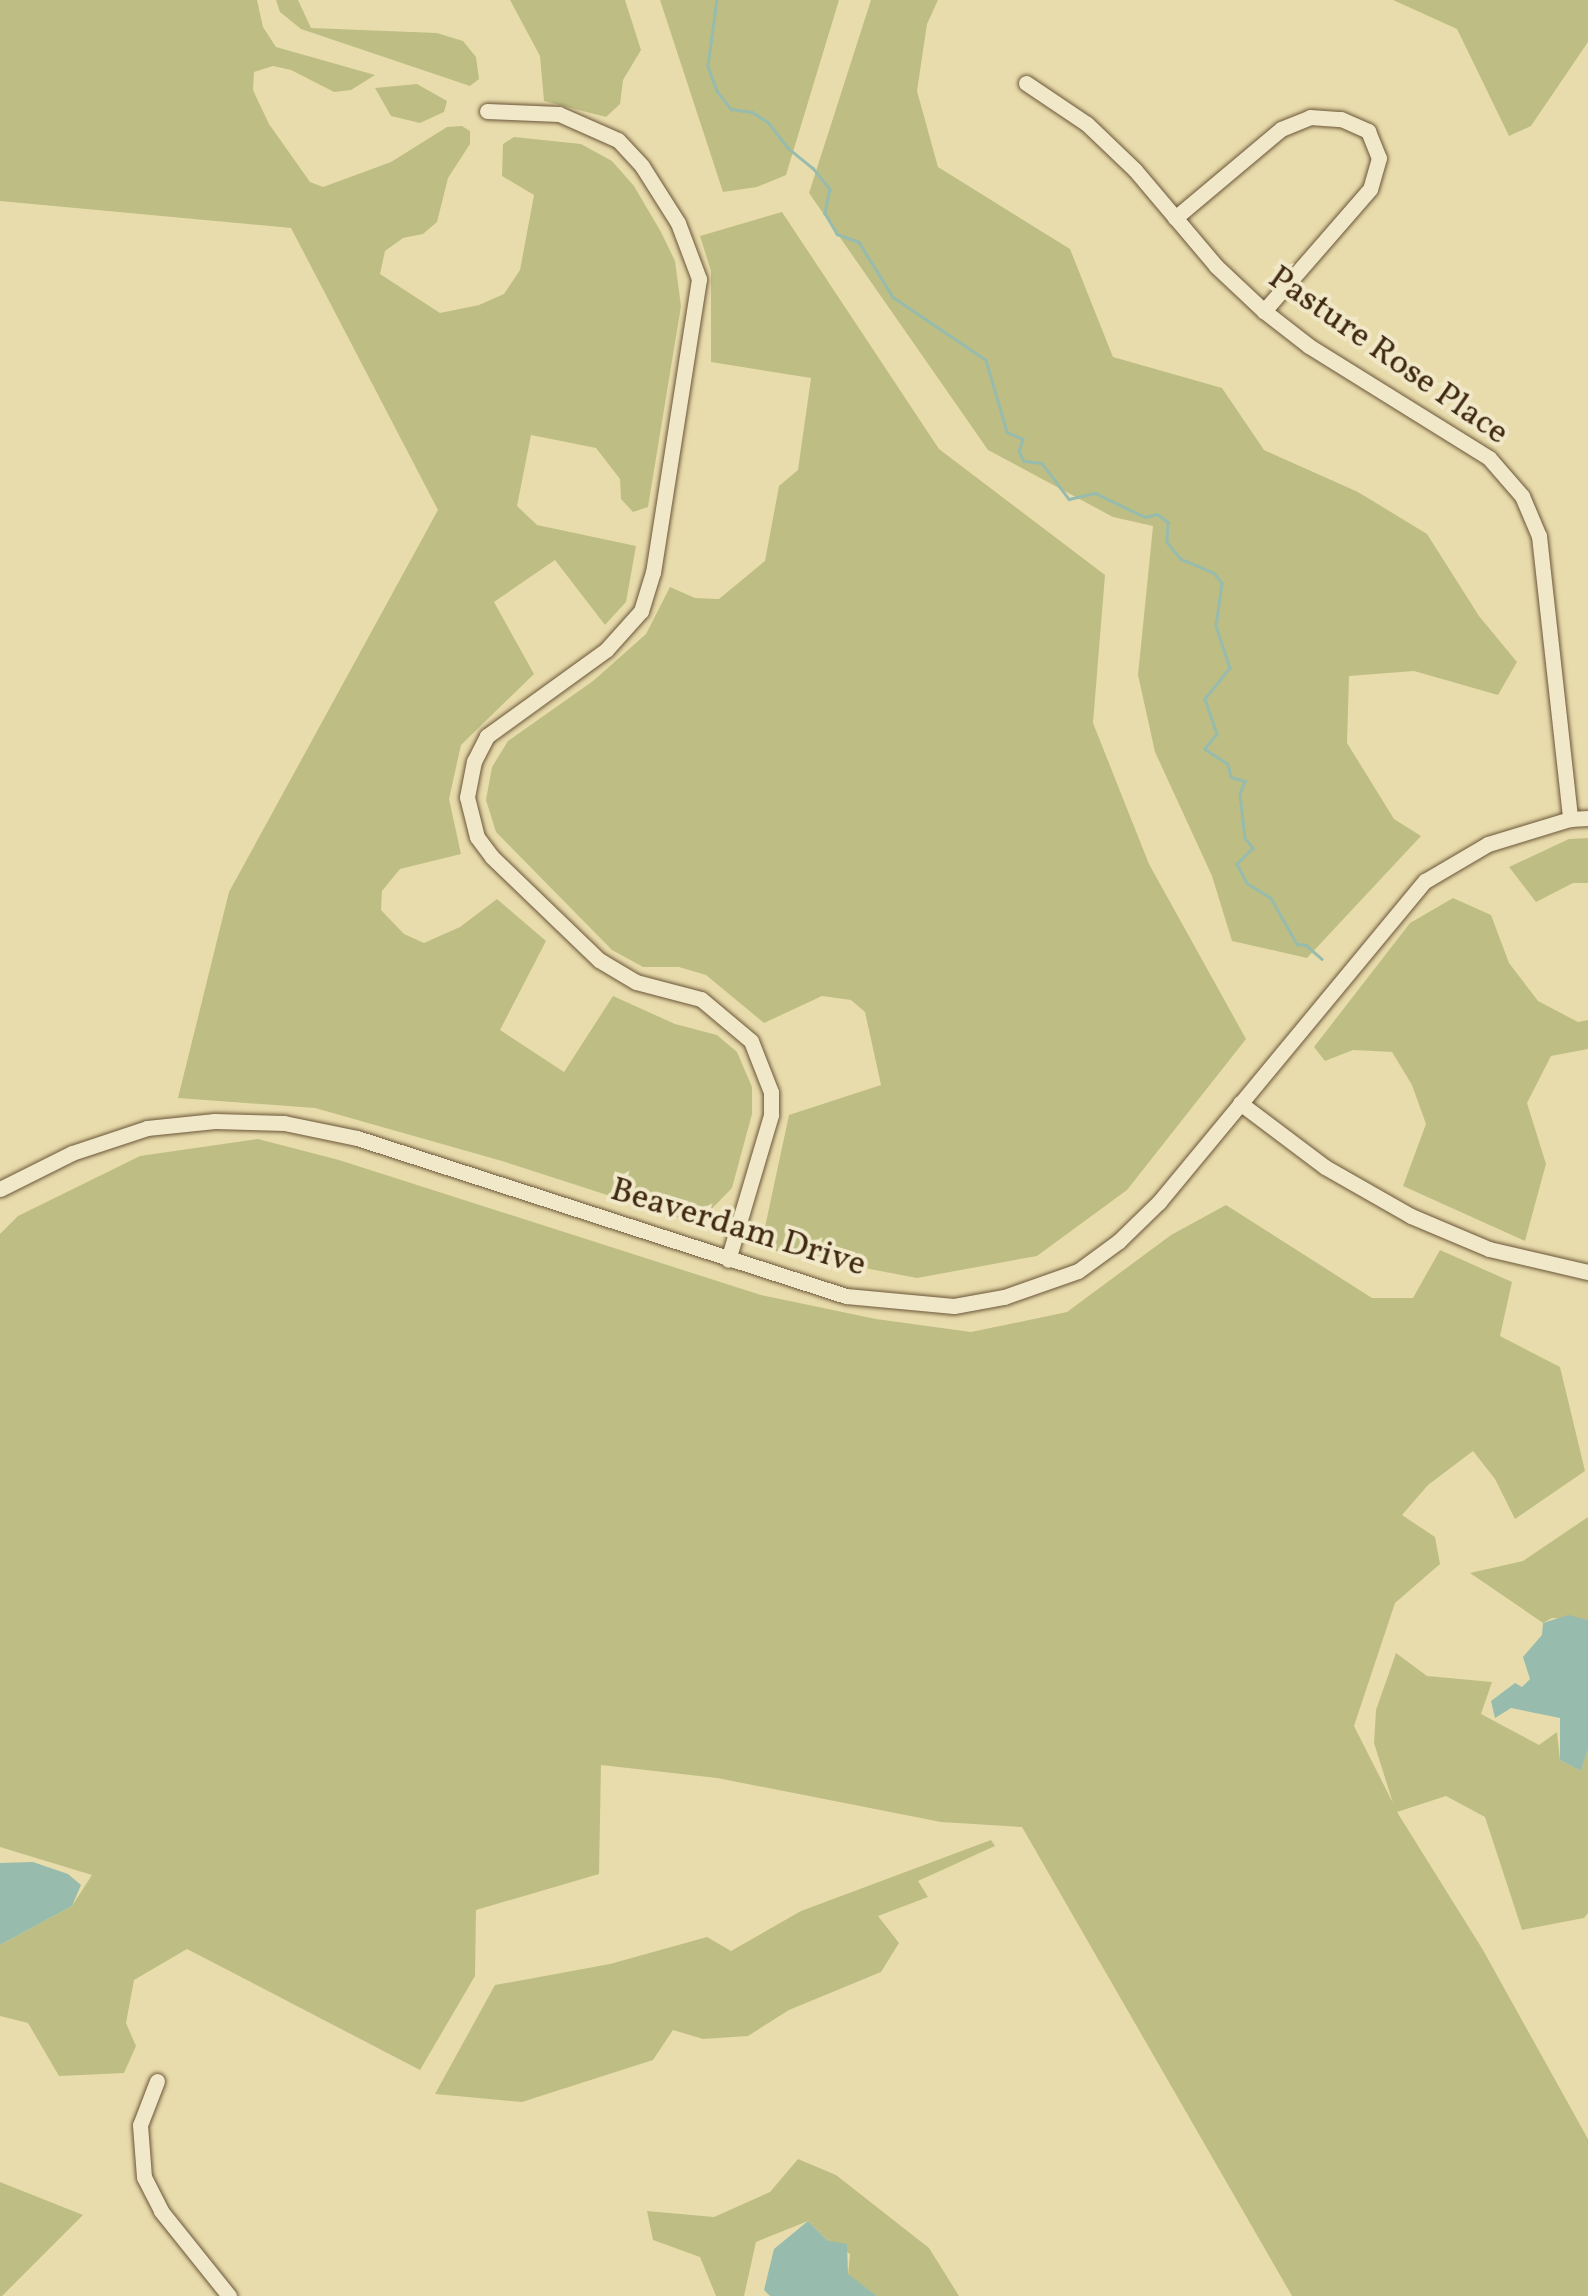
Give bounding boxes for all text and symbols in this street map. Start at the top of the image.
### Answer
street label: Pasture Rose Place [1260,257,1516,455]
street label: Beaverdam Drive [605,1169,871,1287]

